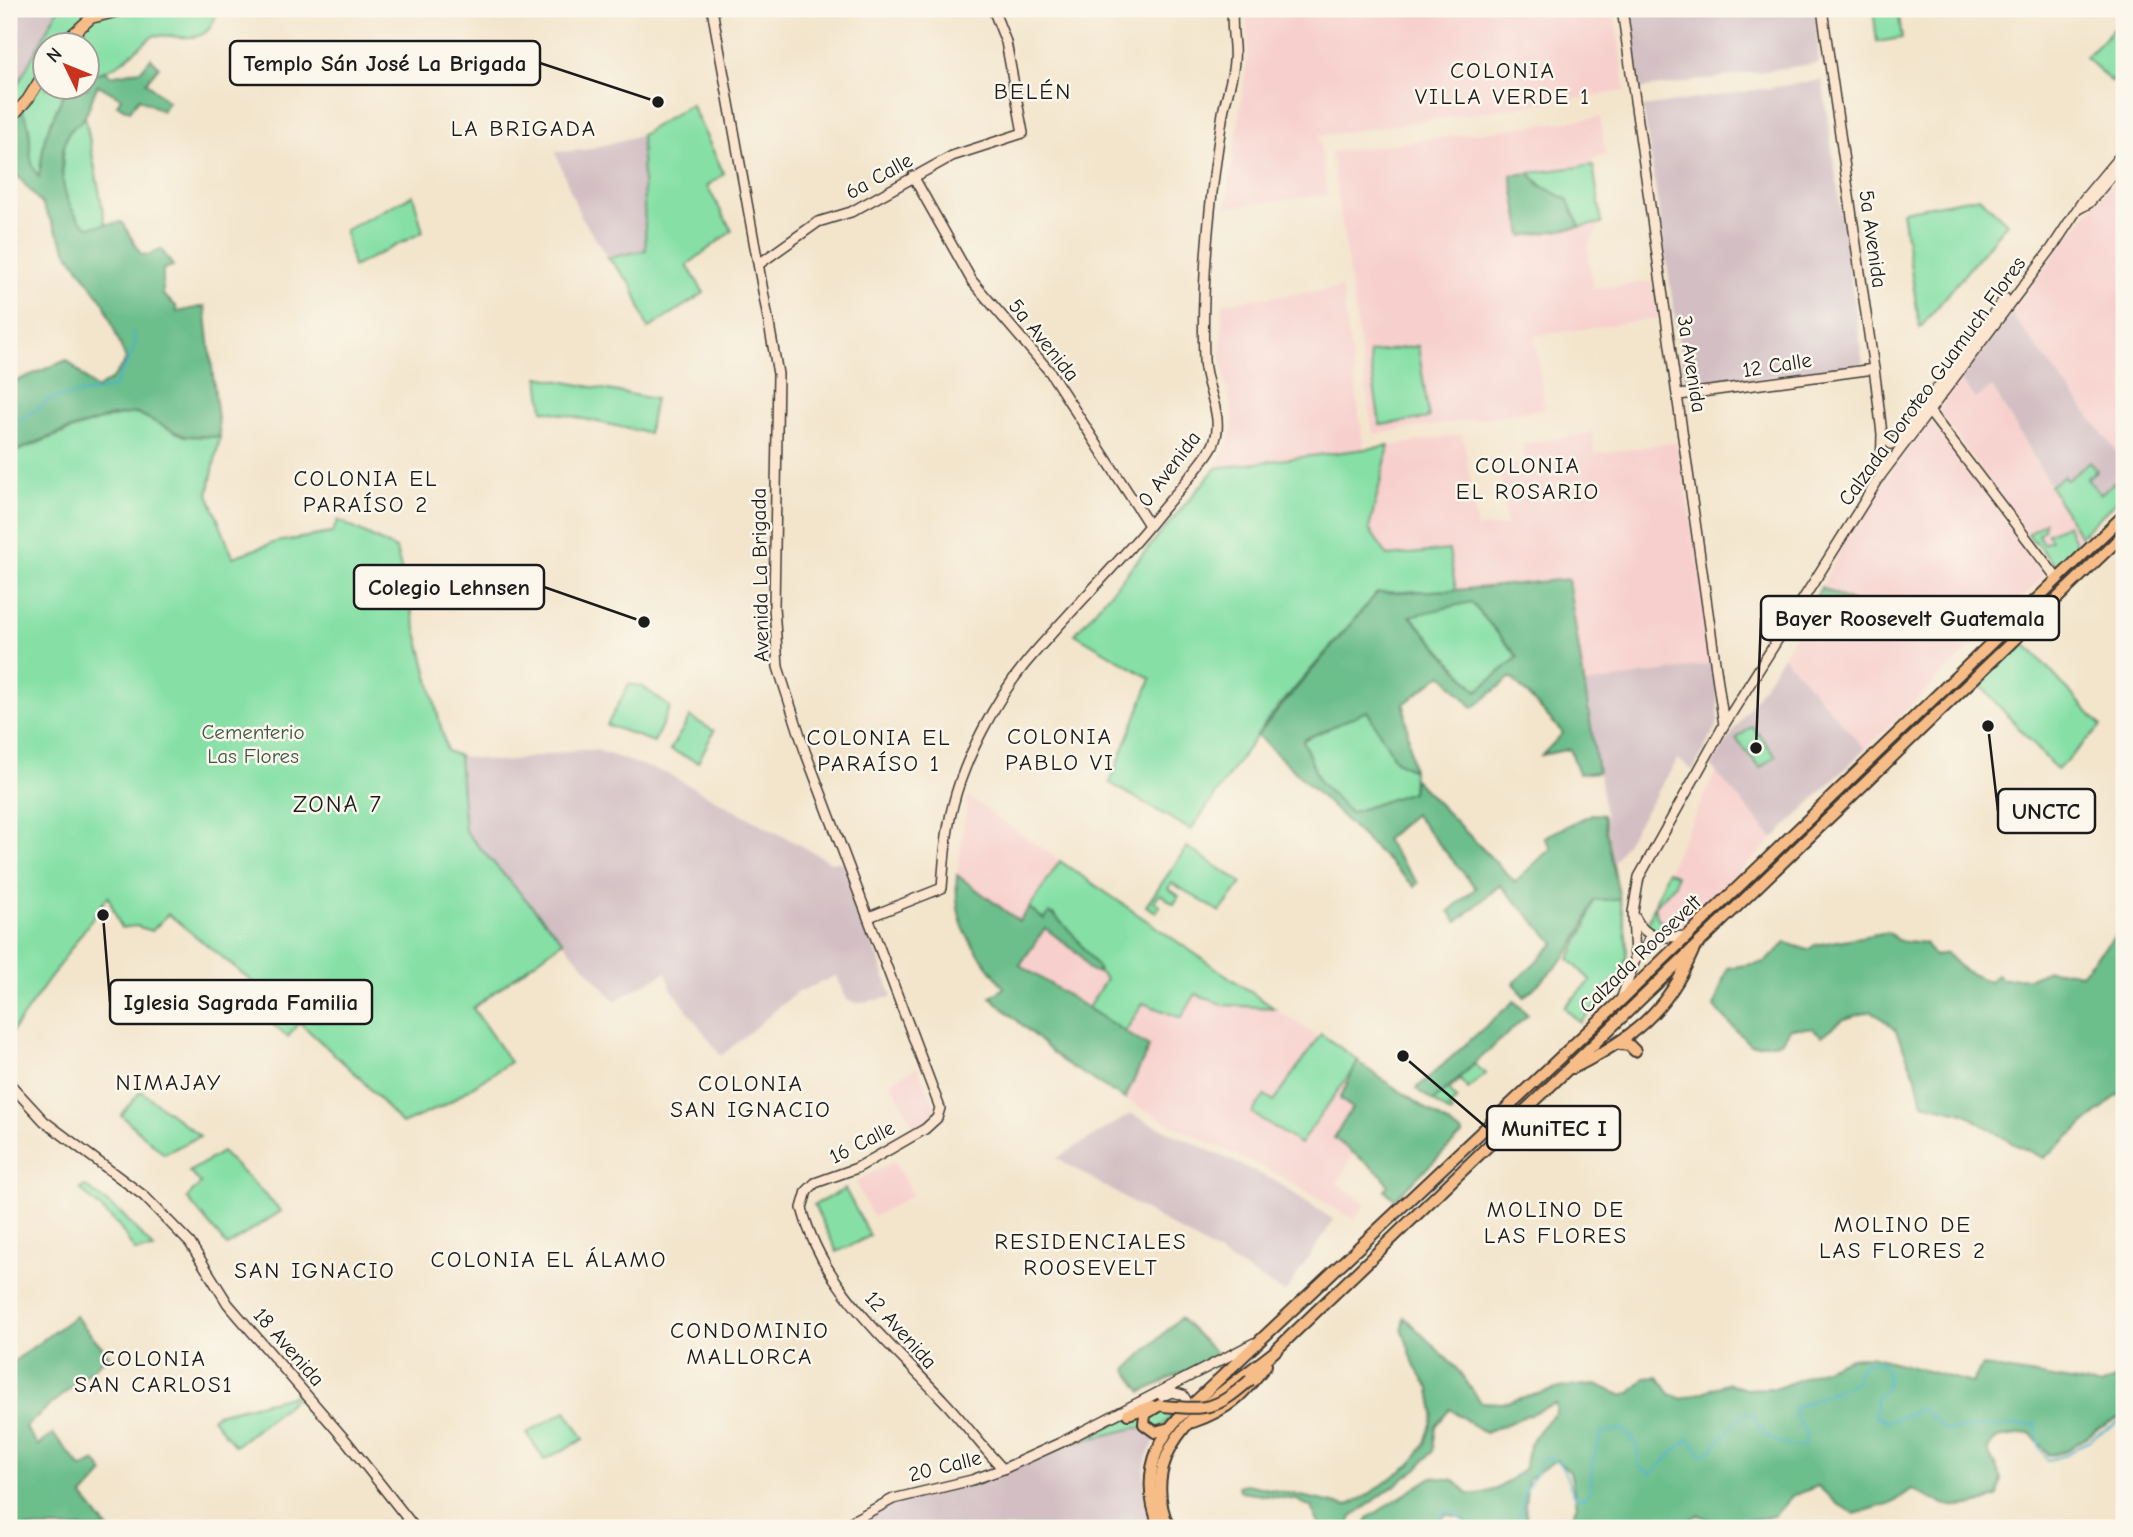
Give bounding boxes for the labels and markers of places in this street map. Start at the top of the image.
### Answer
callout: Templo Sán José La Brigada [230,41,540,85]
callout: Colegio Lehnsen [354,565,544,609]
callout: Bayer Roosevelt Guatemala [1761,596,2059,640]
callout: UNCTC [1998,789,2095,833]
callout: Iglesia Sagrada Familia [110,980,372,1024]
callout: MuniTEC I [1487,1106,1620,1150]

